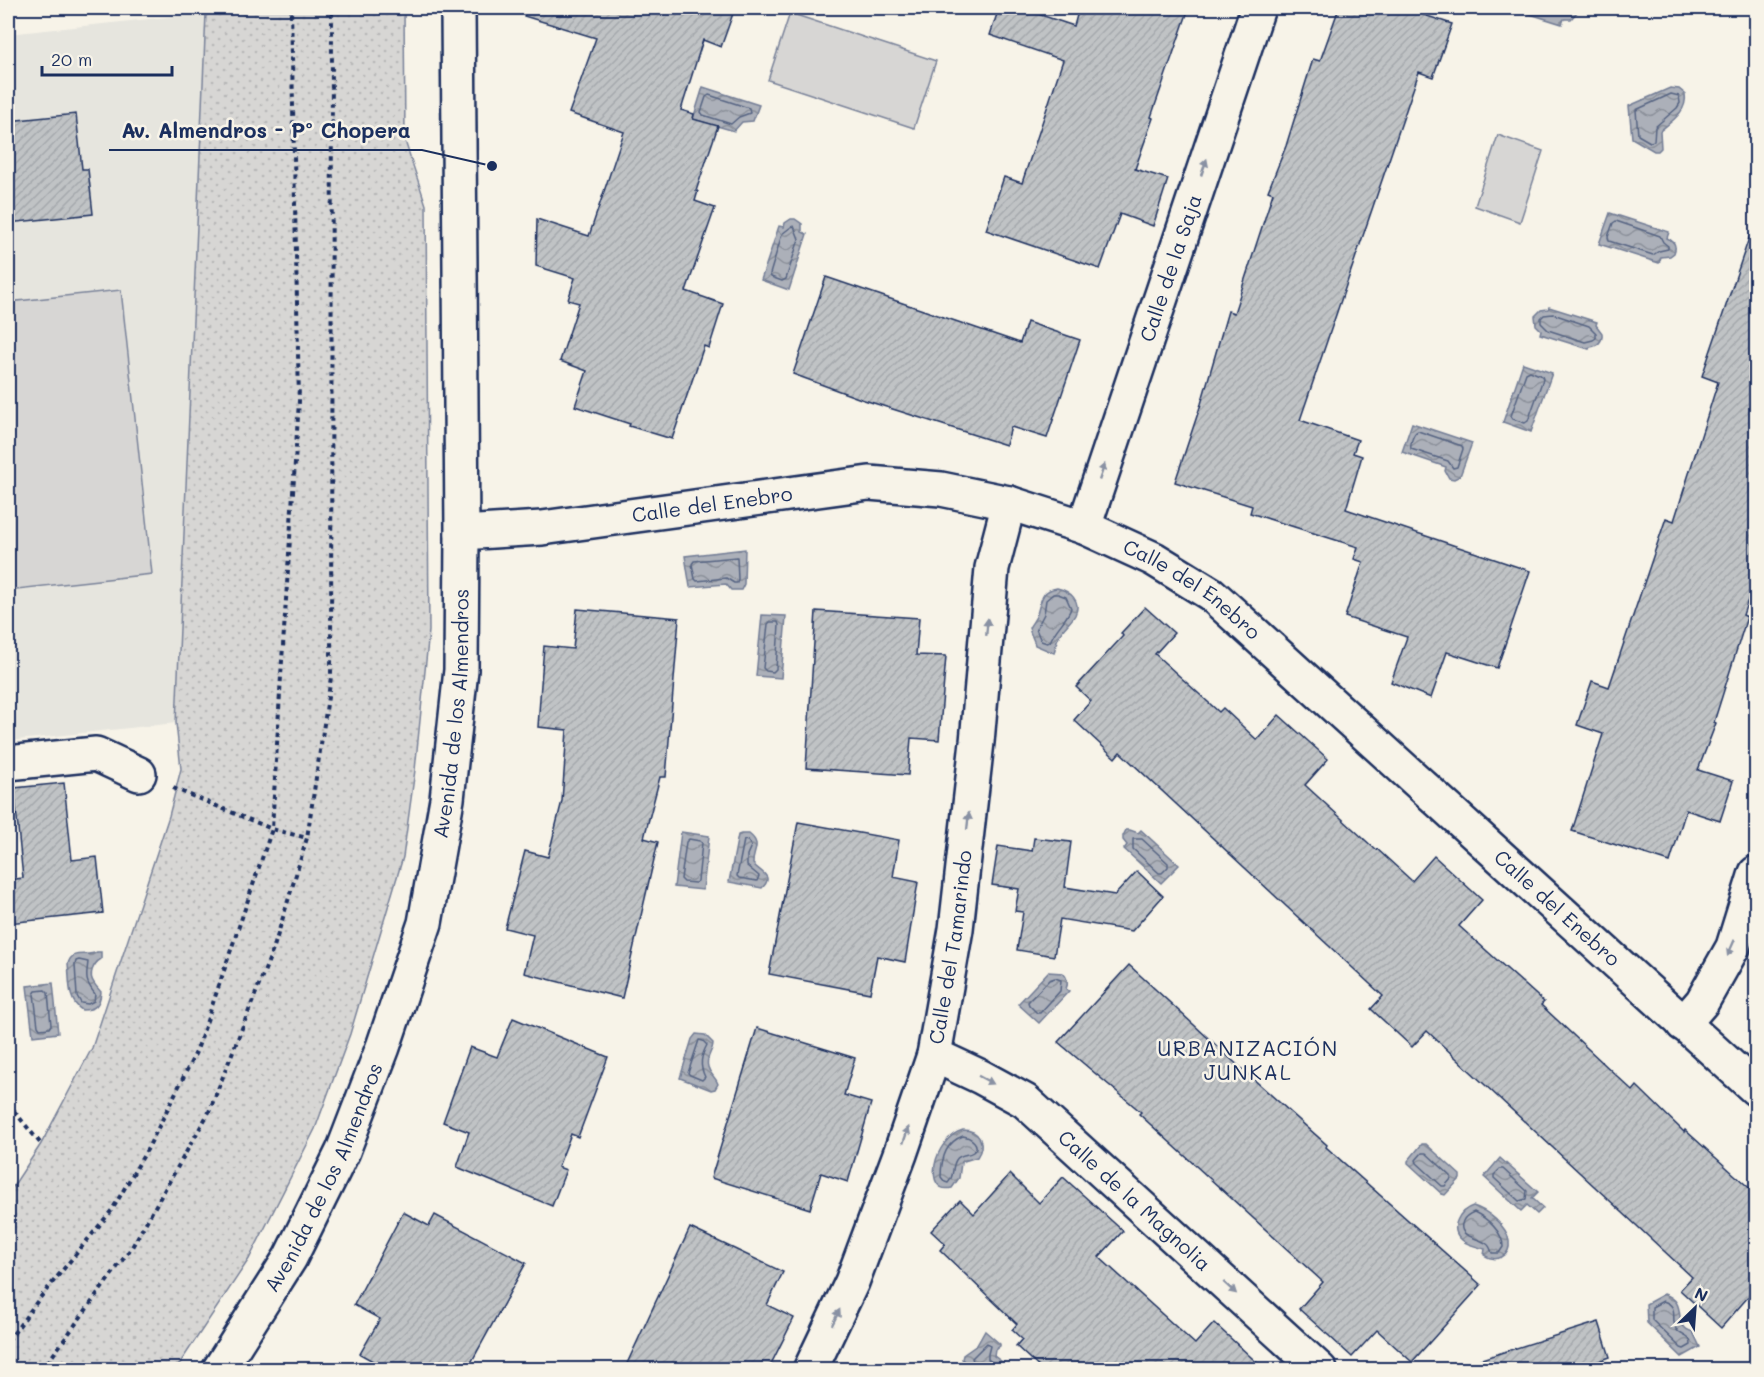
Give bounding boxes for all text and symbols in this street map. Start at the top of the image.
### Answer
scale bar [42,39,172,77]
text: 20 m [51,47,92,71]
callout: Av. Almendros - Pº Chopera [109,111,422,150]
text: Av. Almendros - Pº Chopera [121,116,411,143]
one-way arrow [1200,158,1210,176]
street label: Calle de la Saja [1133,191,1207,345]
one-way arrow [1098,463,1108,481]
street label: Calle del Enebro [630,480,794,527]
street label: Calle del Enebro [1119,533,1267,645]
street label: Avenida de los Almendros [426,589,474,840]
one-way arrow [982,618,992,637]
one-way arrow [964,812,973,831]
street label: Calle del Enebro [1489,844,1626,972]
street label: Calle del Tamarindo [922,849,977,1046]
one-way arrow [1726,940,1736,958]
district label: URBANIZACIÓN JUNKAL [1157,1034,1339,1085]
street label: Avenida de los Almendros [258,1059,388,1297]
one-way arrow [978,1075,995,1085]
street label: Calle de la Magnolia [1053,1124,1217,1276]
one-way arrow [902,1126,912,1144]
north arrow [1665,1278,1725,1338]
one-way arrow [1222,1281,1237,1294]
text: N [1692,1282,1711,1306]
one-way arrow [831,1308,840,1325]

